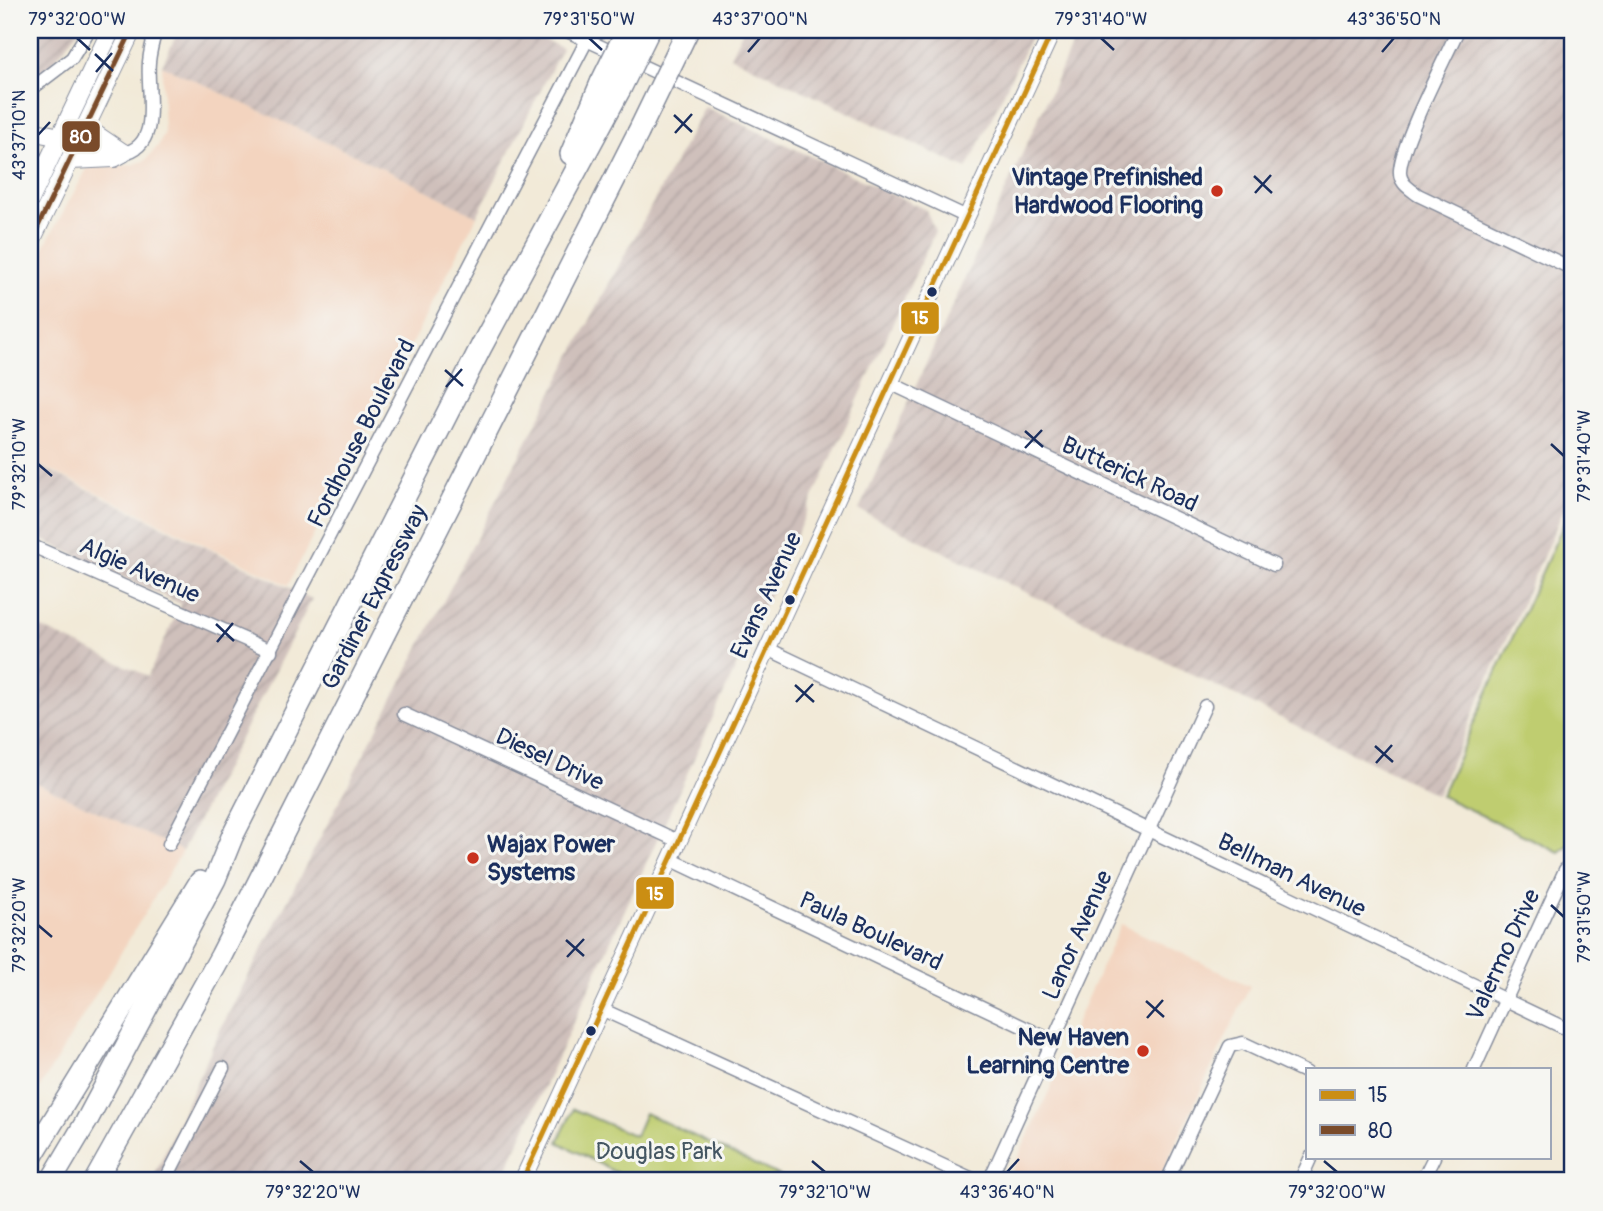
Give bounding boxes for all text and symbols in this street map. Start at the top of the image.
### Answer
text: 79°32'00"W [28,8,126,31]
text: 79°31'50"W [543,8,635,31]
text: 43°37'00"N [712,8,808,31]
text: 79°31'40"W [1055,8,1147,31]
text: 43°36'50"N [1347,8,1441,31]
text: 43°37'10"N [8,90,31,180]
line badge: 80 [61,120,101,153]
text: 80 [70,125,92,149]
place label: Vintage Prefinished Hardwood Flooring [1011,163,1203,220]
marker: Vintage Prefinished Hardwood Flooring [1209,183,1225,199]
unlabelled marker [925,285,939,299]
line badge: 15 [900,301,940,335]
text: 15 [911,306,929,330]
street label: Fordhouse Boulevard [301,334,422,532]
text: 79°31'40"W [1573,410,1596,502]
text: 79°32'10"W [8,418,31,510]
street label: Butterick Road [1057,430,1202,519]
street label: Gardiner Expressway [315,500,434,695]
street label: Evans Avenue [724,527,809,663]
street label: Algie Avenue [75,531,205,610]
unlabelled marker [783,593,797,607]
street label: Diesel Drive [491,722,609,797]
street label: Bellman Avenue [1213,827,1371,924]
place label: Wajax Power Systems [487,830,615,887]
marker: Wajax Power Systems [465,850,481,866]
street label: Lanor Avenue [1036,866,1119,1004]
text: 79°31'50"W [1573,871,1596,963]
line badge: 15 [635,876,675,910]
text: 79°32'20"W [8,877,31,973]
text: 15 [646,882,664,906]
street label: Valermo Drive [1460,884,1547,1026]
street label: Paula Boulevard [794,886,947,977]
place label: New Haven Learning Centre [966,1023,1130,1080]
unlabelled marker [584,1024,598,1038]
marker: New Haven Learning Centre [1135,1043,1151,1059]
legend [1306,1068,1550,1158]
text: 15 [1368,1082,1388,1109]
text: 80 [1368,1118,1393,1145]
park label: Douglas Park [596,1137,722,1166]
text: 79°32'20"W [265,1181,361,1204]
text: 79°32'10"W [779,1181,871,1204]
text: 43°36'40"N [960,1181,1054,1204]
text: 79°32'00"W [1288,1181,1386,1204]

